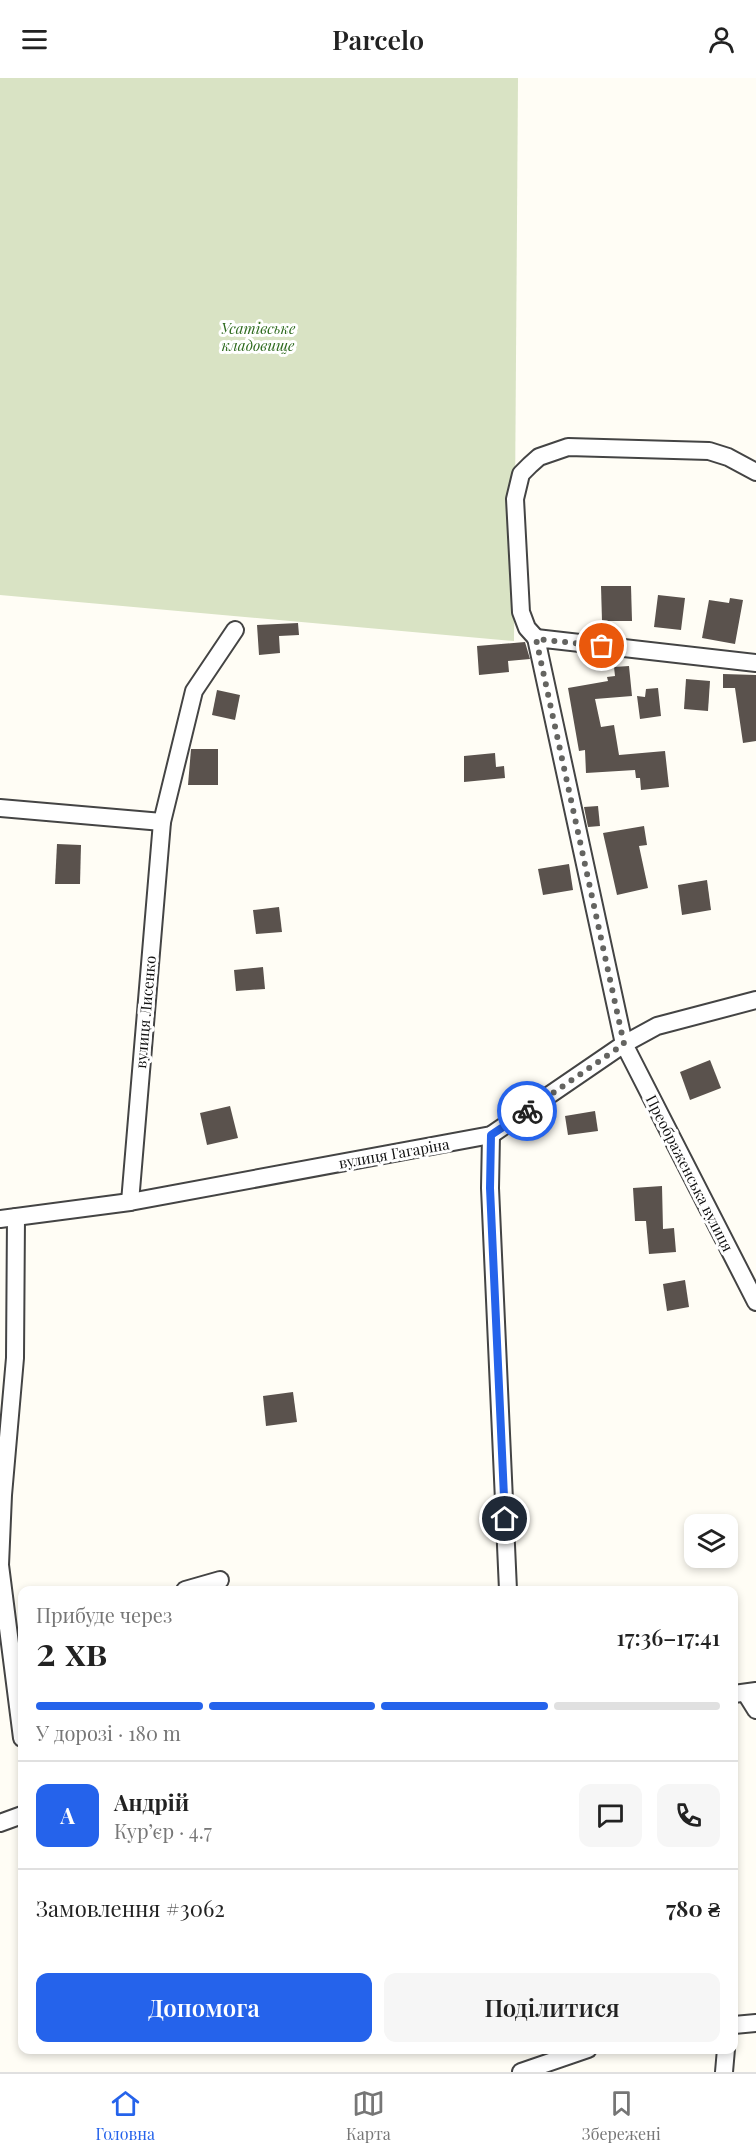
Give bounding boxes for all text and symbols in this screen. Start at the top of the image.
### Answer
text: Parcelo [332,21,424,57]
icon: menu [18,23,51,56]
icon: person [705,23,738,56]
park label: Усатівське кладовище [221,318,296,355]
pin [576,620,627,671]
icon: bag [585,629,618,662]
street label: вулиця Лисенко [130,955,160,1069]
courier [497,1081,557,1141]
street label: Преображенська вулиця [642,1091,738,1255]
icon: bike [511,1095,544,1128]
street label: вулиця Гагаріна [337,1133,451,1173]
pin [479,1493,530,1544]
icon: home [488,1502,521,1535]
map controls [684,1514,738,1568]
button: layers [684,1514,738,1568]
text: Прибуде через [36,1601,172,1628]
text: 17:36–17:41 [617,1622,720,1652]
text: 2 хв [36,1624,108,1676]
text: У дорозі · 180 m [36,1719,181,1746]
button: chat [579,1784,642,1847]
button: phone [657,1784,720,1847]
text: Андрій [114,1787,189,1817]
text: А [60,1800,75,1830]
text: Кур’єр · 4.7 [114,1817,212,1844]
text: Замовлення #3062 [36,1893,225,1923]
text: 780 ₴ [666,1893,720,1923]
button: Допомога [36,1973,372,2042]
button: Поділитися [384,1973,720,2042]
tab: Головна [95,2087,155,2144]
tab: Карта [346,2087,391,2144]
tab: Збережені [582,2087,661,2144]

